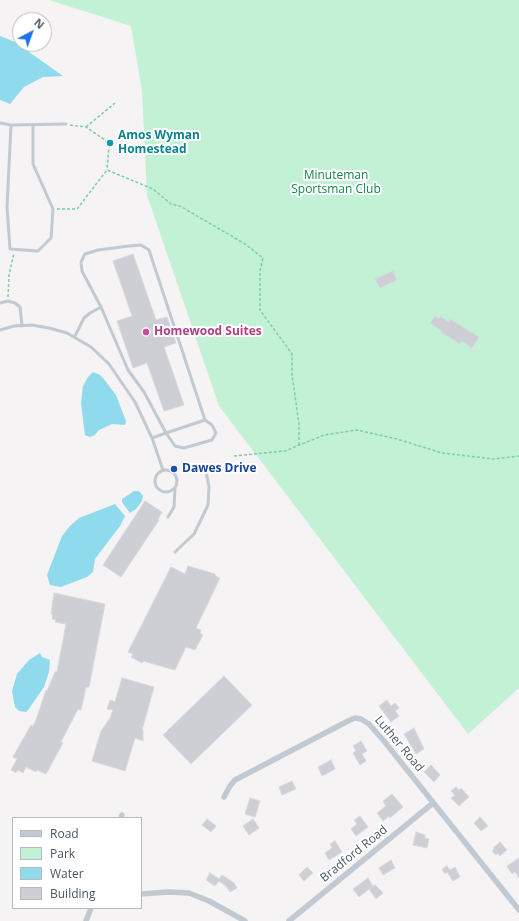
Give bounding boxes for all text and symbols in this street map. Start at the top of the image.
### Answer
north arrow [12,12,52,52]
text: N [31,15,48,32]
place label: Amos Wyman Homestead [118,129,200,157]
marker: Amos Wyman Homestead [105,138,115,148]
park label: Minuteman Sportsman Club [291,169,381,197]
place label: Homewood Suites [154,325,262,339]
marker: Homewood Suites [141,327,151,337]
place label: Dawes Drive [182,462,256,476]
marker: Dawes Drive [169,464,179,474]
street label: Luther Road [371,713,427,775]
legend [12,817,142,909]
street label: Bradford Road [318,823,390,885]
text: Road [50,825,79,842]
text: Park [50,845,75,862]
text: Water [50,865,84,882]
text: Building [50,885,95,902]

